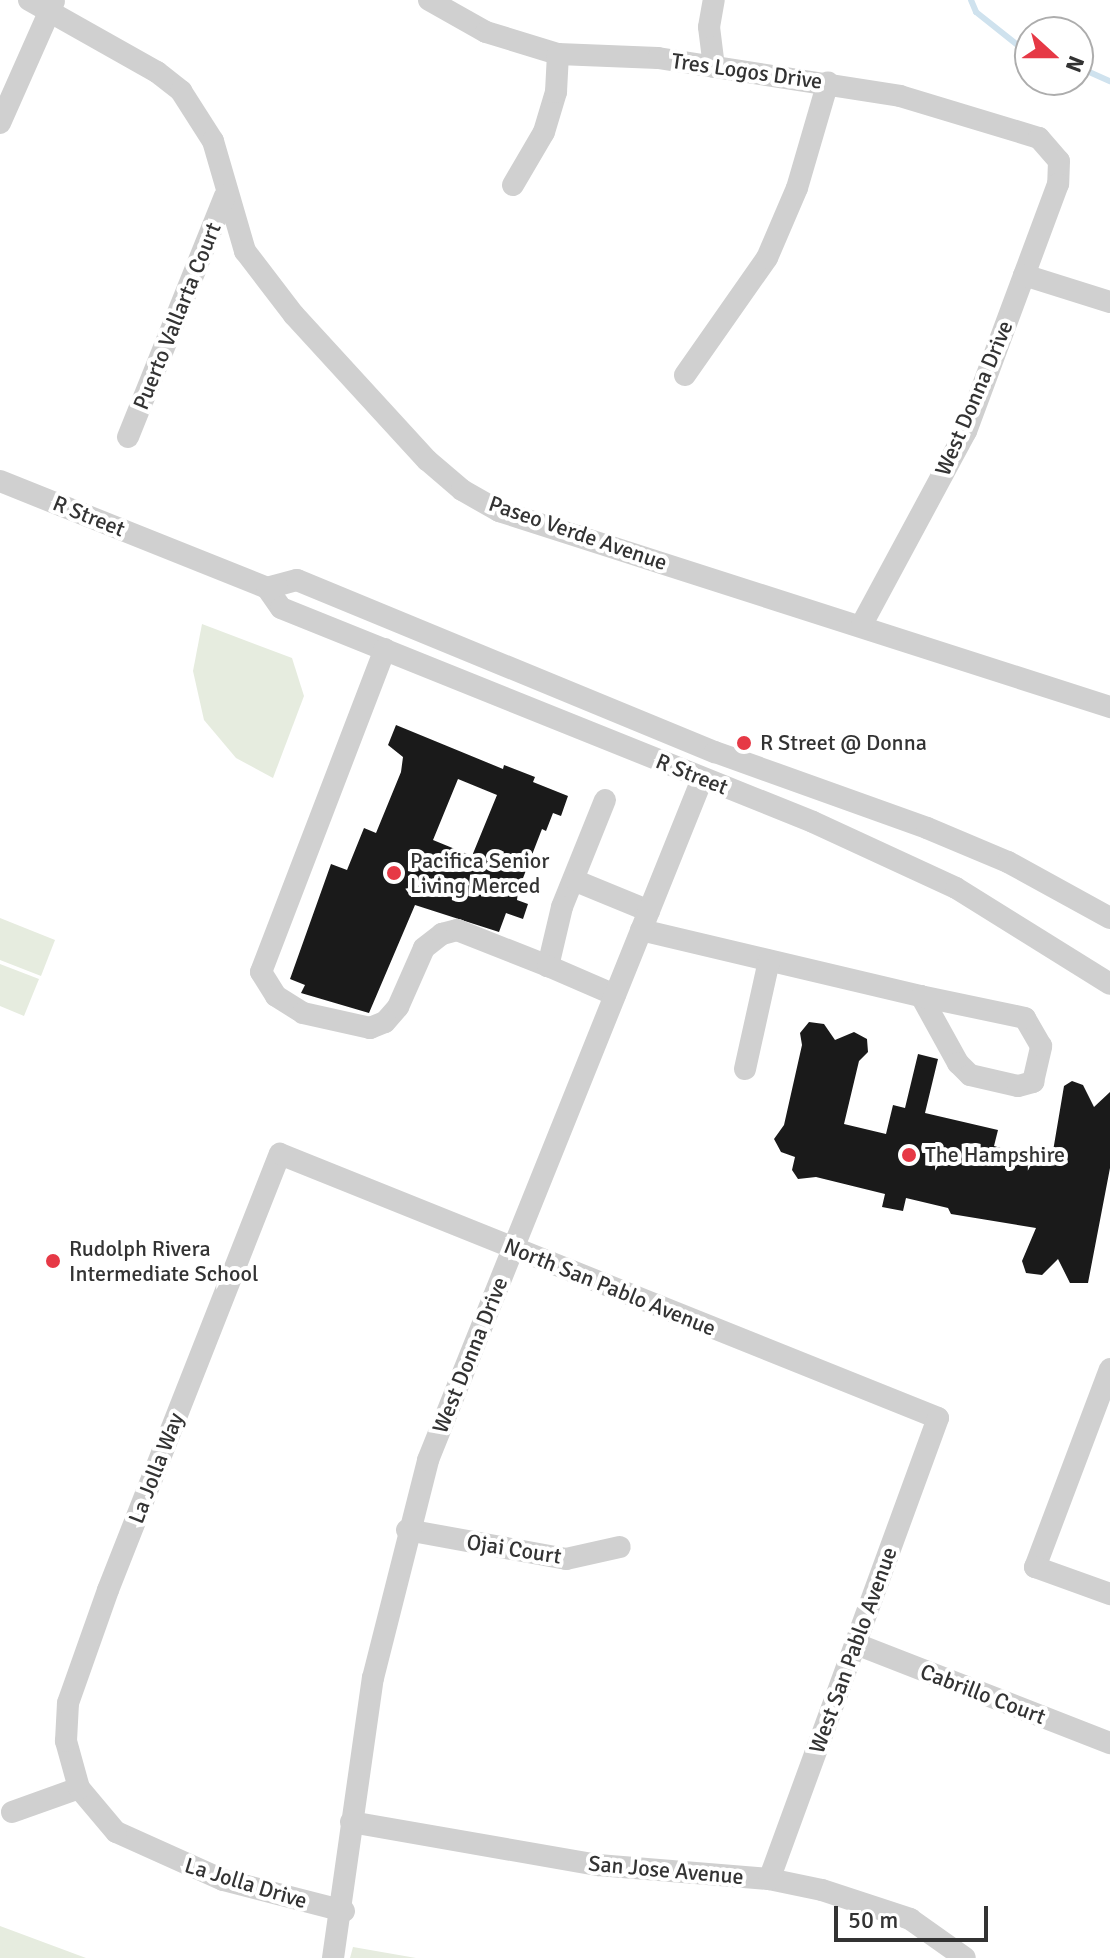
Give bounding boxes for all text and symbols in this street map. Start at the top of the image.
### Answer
north arrow [1014,16,1094,96]
street label: Tres Logos Drive [670,47,824,95]
text: N [1060,52,1090,76]
street label: Puerto Vallarta Court [127,219,227,413]
street label: West Donna Drive [929,316,1019,480]
street label: R Street [49,490,129,542]
street label: Paseo Verde Avenue [485,490,671,576]
place label: R Street @ Donna [760,730,927,756]
marker: R Street @ Donna [735,734,753,752]
street label: R Street [652,748,732,800]
place label: Pacifica Senior Living Merced [410,847,549,898]
marker: Pacifica Senior Living Merced [385,864,403,882]
place label: The Hampshire [925,1142,1065,1168]
marker: The Hampshire [900,1146,918,1164]
street label: North San Pablo Avenue [500,1232,720,1342]
place label: Rudolph Rivera Intermediate School [69,1235,258,1286]
marker: Rudolph Rivera Intermediate School [44,1252,62,1270]
street label: West Donna Drive [427,1273,513,1437]
street label: La Jolla Way [123,1409,189,1527]
street label: Ojai Court [465,1528,563,1570]
street label: West San Pablo Avenue [803,1543,903,1757]
street label: Cabrillo Court [917,1658,1049,1730]
street label: San Jose Avenue [587,1850,745,1890]
street label: La Jolla Drive [182,1852,310,1914]
scale bar [838,1890,992,1940]
text: 50 m [848,1905,898,1935]

